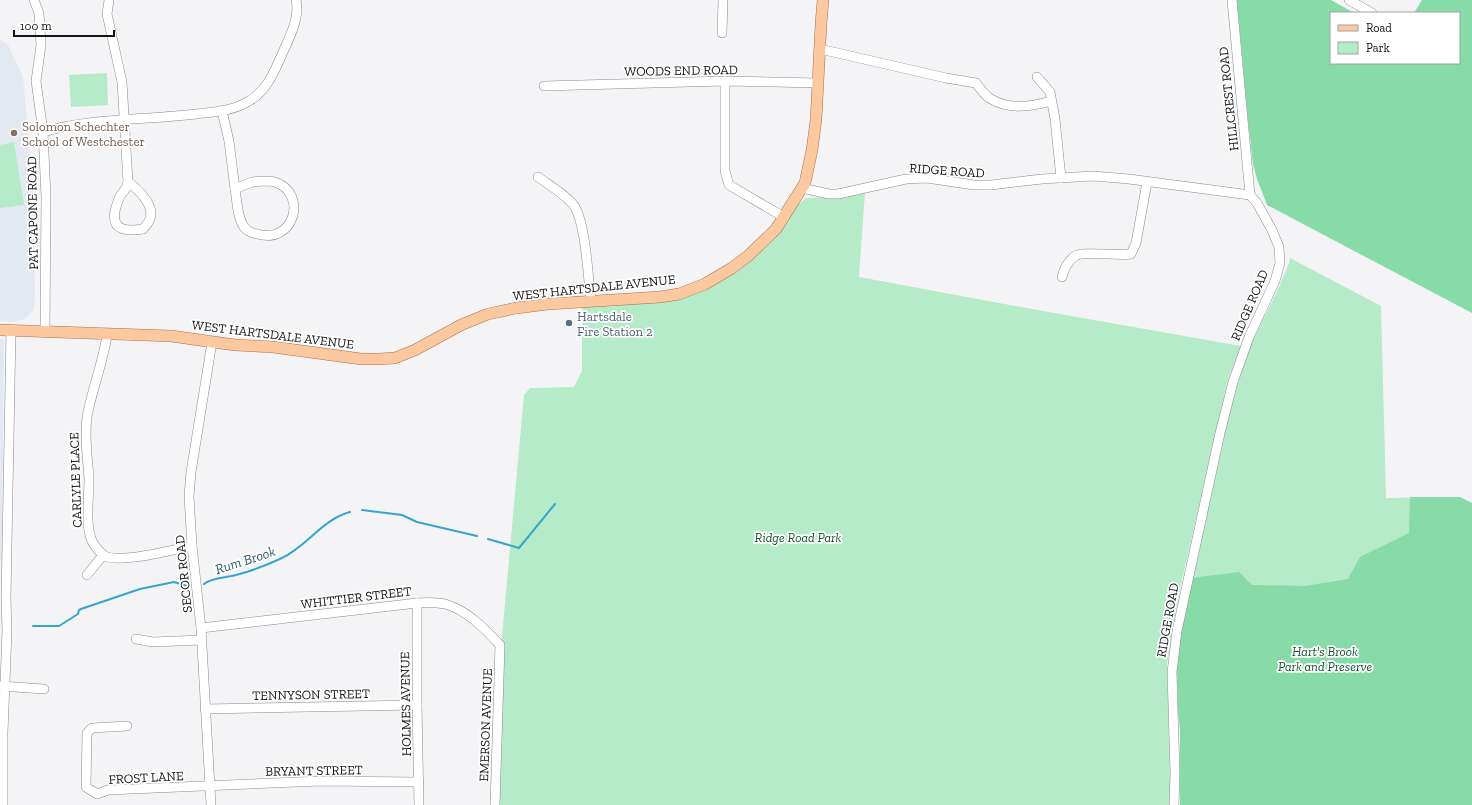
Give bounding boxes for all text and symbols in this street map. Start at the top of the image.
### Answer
scale bar [14,12,114,38]
legend [1330,12,1460,64]
text: 100 m [20,19,52,33]
text: Road [1366,21,1392,35]
text: Park [1366,41,1391,55]
street label: HILLCREST ROAD [1216,46,1241,152]
street label: WOODS END ROAD [624,62,738,79]
place label: Solomon Schechter School of Westchester [22,119,145,149]
marker: Solomon Schechter School of Westchester [9,128,19,138]
street label: PAT CAPONE ROAD [24,156,41,270]
street label: RIDGE ROAD [909,160,985,181]
street label: RIDGE ROAD [1228,267,1271,343]
street label: WEST HARTSDALE AVENUE [512,271,676,303]
place label: Hartsdale Fire Station 2 [577,309,653,339]
street label: WEST HARTSDALE AVENUE [191,317,355,352]
marker: Hartsdale Fire Station 2 [564,318,574,328]
street label: CARLYLE PLACE [66,432,85,528]
park label: Ridge Road Park [755,530,842,545]
street label: SECOR ROAD [172,534,195,613]
water label: Rum Brook [213,543,277,578]
street label: RIDGE ROAD [1154,582,1181,659]
street label: WHITTIER STREET [300,583,412,612]
park label: Hart's Brook Park and Preserve [1278,644,1372,674]
street label: HOLMES AVENUE [397,651,414,757]
street label: EMERSON AVENUE [476,668,495,782]
street label: TENNYSON STREET [252,686,370,703]
street label: BRYANT STREET [265,762,363,779]
street label: FROST LANE [108,768,184,787]

